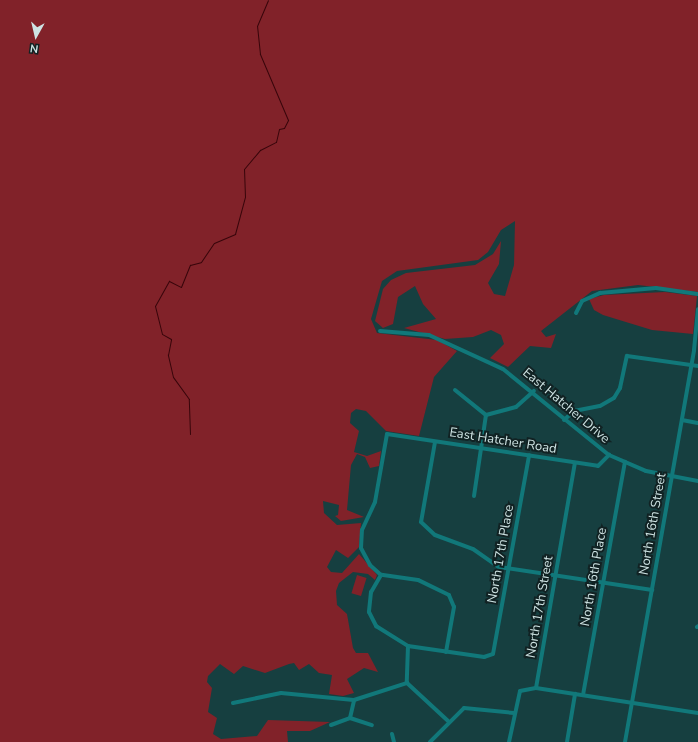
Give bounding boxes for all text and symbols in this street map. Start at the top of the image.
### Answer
north arrow [16,16,56,56]
text: N [29,40,39,56]
street label: East Hatcher Drive [519,365,613,447]
street label: East Hatcher Road [448,425,558,457]
street label: North 16th Street [636,472,670,576]
street label: North 17th Place [485,504,517,604]
street label: North 16th Place [578,527,610,627]
street label: North 17th Street [523,555,557,659]

